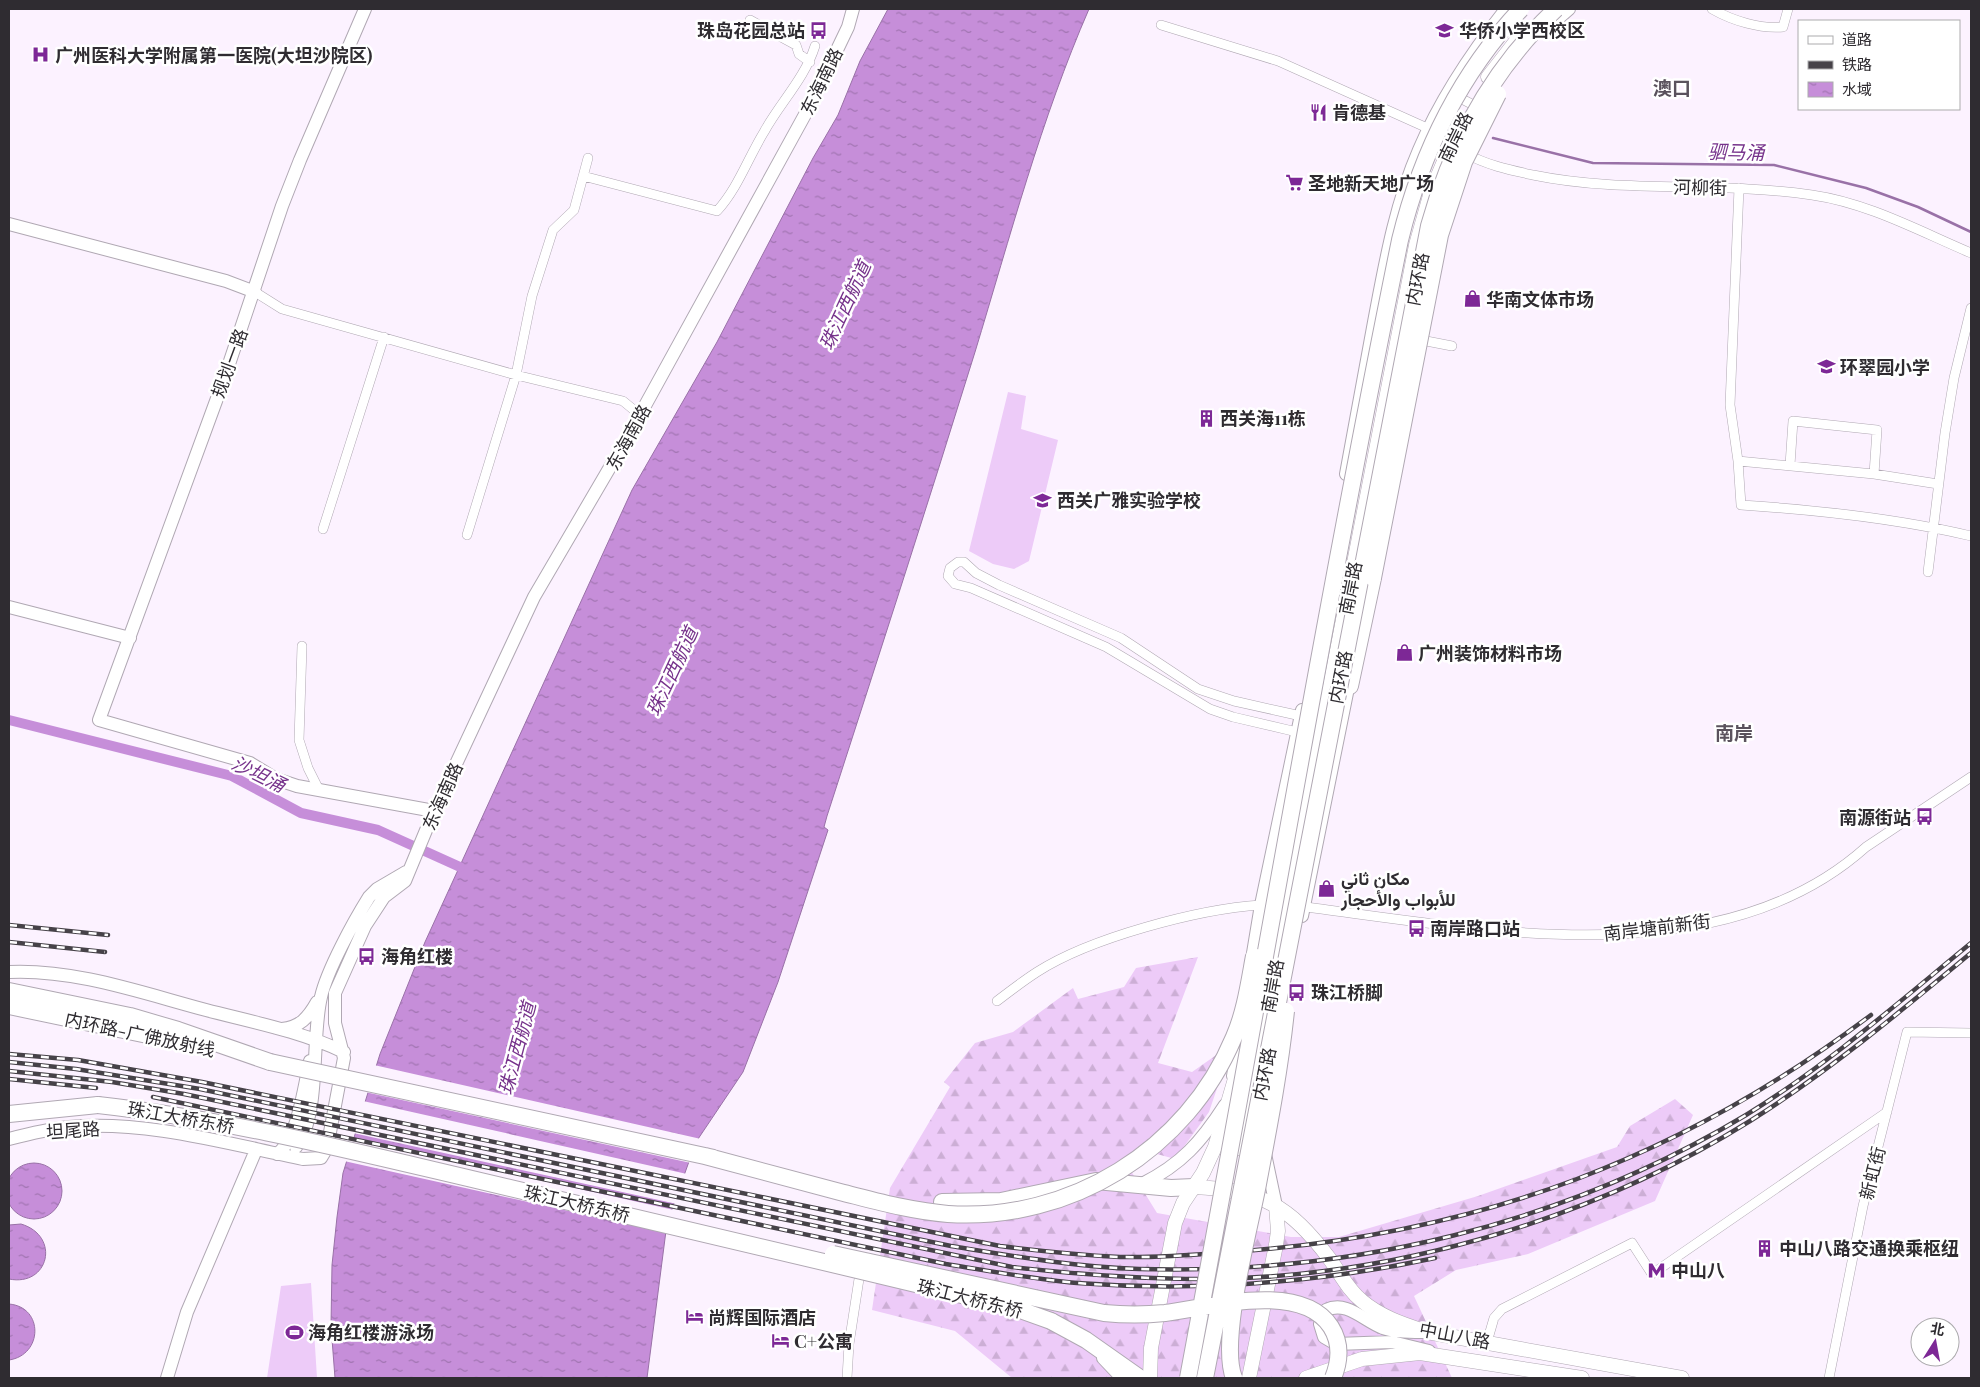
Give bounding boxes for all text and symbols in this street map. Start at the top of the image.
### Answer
place label: 珠岛花园总站 [697,18,805,42]
place label: 华侨小学西校区 [1459,18,1585,42]
bus stop icon: 珠岛花园总站 [809,20,829,40]
school or university icon: 华侨小学西校区 [1435,20,1455,40]
legend [1798,20,1960,110]
text: 道路 [1842,29,1872,49]
place label: 广州医科大学附属第一医院(大坦沙院区) [55,43,373,67]
street label: 东海南路 [794,43,848,119]
hospital icon: 广州医科大学附属第一医院(大坦沙院区) [31,45,51,65]
text: 铁路 [1842,54,1872,74]
district label: 澳口 [1653,74,1691,100]
text: 水域 [1842,79,1872,99]
place label: 肯德基 [1332,100,1386,124]
restaurant icon: 肯德基 [1308,102,1328,122]
street label: 南岸路 [1432,107,1478,167]
water label: 驷马涌 [1707,138,1767,165]
place label: 圣地新天地广场 [1308,171,1434,195]
supermarket icon: 圣地新天地广场 [1284,173,1304,193]
street label: 河柳街 [1673,175,1727,199]
street label: 内环路 [1400,250,1434,308]
water label: 珠江西航道 [812,254,877,354]
place label: 华南文体市场 [1486,287,1594,311]
shop icon: 华南文体市场 [1462,289,1482,309]
street label: 规划一路 [205,325,253,401]
place label: 环翠园小学 [1840,355,1930,379]
school or university icon: 环翠园小学 [1816,357,1836,377]
street label: 东海南路 [600,400,656,474]
place label: 西关海11栋 [1220,406,1306,430]
building icon: 西关海11栋 [1196,408,1216,428]
place label: 西关广雅实验学校 [1057,488,1201,512]
school or university icon: 西关广雅实验学校 [1033,490,1053,510]
street label: 南岸路 [1333,559,1367,617]
water label: 珠江西航道 [639,620,704,720]
place label: 广州装饰材料市场 [1418,641,1562,665]
shop icon: 广州装饰材料市场 [1394,643,1414,663]
street label: 内环路 [1323,648,1357,706]
district label: 南岸 [1715,719,1753,745]
water label: 沙坦涌 [228,749,292,798]
street label: 东海南路 [416,758,468,834]
place label: 南源街站 [1839,805,1911,829]
bus stop icon: 南源街站 [1915,807,1935,827]
place label: مكان ثاني للأبواب والأحجار [1340,866,1456,911]
shop icon: مكان ثاني للأبواب والأحجار [1317,878,1337,898]
street label: 南岸塘前新街 [1602,909,1712,945]
place label: 南岸路口站 [1430,916,1520,940]
bus stop icon: 南岸路口站 [1406,918,1426,938]
place label: 海角红楼 [381,944,453,968]
bus stop icon: 海角红楼 [357,946,377,966]
street label: 南岸路 [1255,957,1289,1015]
place label: 珠江桥脚 [1311,980,1383,1004]
bus stop icon: 珠江桥脚 [1287,982,1307,1002]
water label: 珠江西航道 [491,996,542,1097]
street label: 内环路-广佛放射线 [63,1006,217,1062]
street label: 内环路 [1247,1045,1281,1103]
street label: 珠江大桥东桥 [126,1096,236,1138]
street label: 坦尾路 [45,1116,101,1144]
street label: 新虹街 [1854,1144,1890,1202]
street label: 珠江大桥东桥 [522,1179,632,1227]
place label: 中山八路交通换乘枢纽 [1779,1236,1959,1260]
building icon: 中山八路交通换乘枢纽 [1755,1238,1775,1258]
place label: 中山八 [1671,1258,1725,1282]
metro station icon: 中山八 [1647,1260,1667,1280]
street label: 珠江大桥东桥 [915,1273,1025,1323]
place label: 尚辉国际酒店 [708,1305,816,1329]
hotel icon: 尚辉国际酒店 [684,1307,704,1327]
street label: 中山八路 [1417,1316,1493,1354]
north arrow [1910,1317,1960,1367]
text: 北 [1929,1318,1946,1339]
place label: 海角红楼游泳场 [308,1320,434,1344]
sports icon: 海角红楼游泳场 [284,1322,304,1342]
place label: C+公寓 [794,1329,853,1353]
hotel icon: C+公寓 [770,1331,790,1351]

